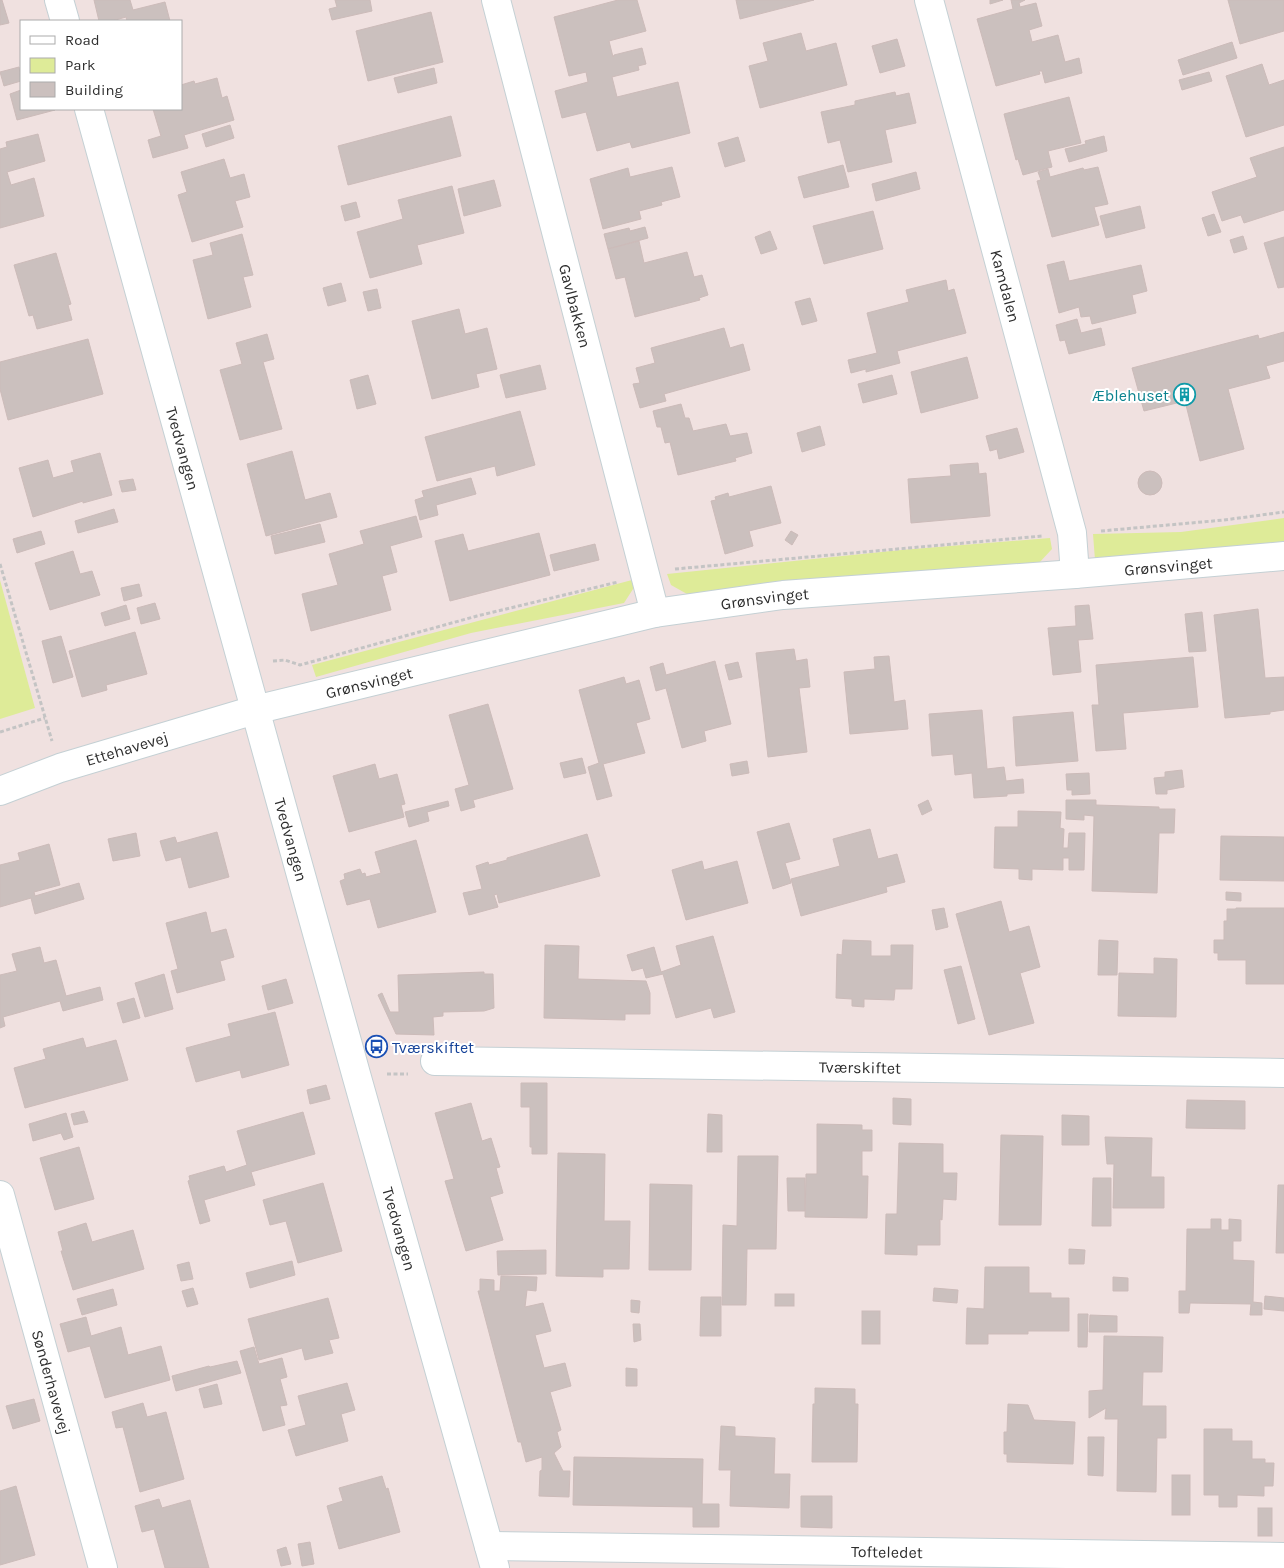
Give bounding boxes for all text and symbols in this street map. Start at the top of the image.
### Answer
legend [20,20,182,110]
text: Road [65,31,100,49]
text: Park [65,56,95,74]
text: Building [65,81,123,99]
street label: Kamdalen [986,248,1024,324]
street label: Gavlbakken [555,262,595,350]
building icon: Æblehuset [1173,383,1197,407]
place label: Æblehuset [1091,386,1169,405]
street label: Tvedvangen [162,404,203,492]
street label: Grønsvinget [1123,553,1213,580]
street label: Grønsvinget [719,584,809,614]
street label: Grønsvinget [324,663,414,703]
street label: Ettehavevej [83,727,171,770]
street label: Tvedvangen [270,796,311,884]
bus stop icon: Tværskiftet [364,1035,388,1059]
place label: Tværskiftet [392,1038,474,1057]
street label: Tværskiftet [819,1057,901,1078]
street label: Tvedvangen [378,1185,420,1273]
street label: Sønderhavevej [28,1328,75,1437]
street label: Tofteledet [851,1542,923,1562]

